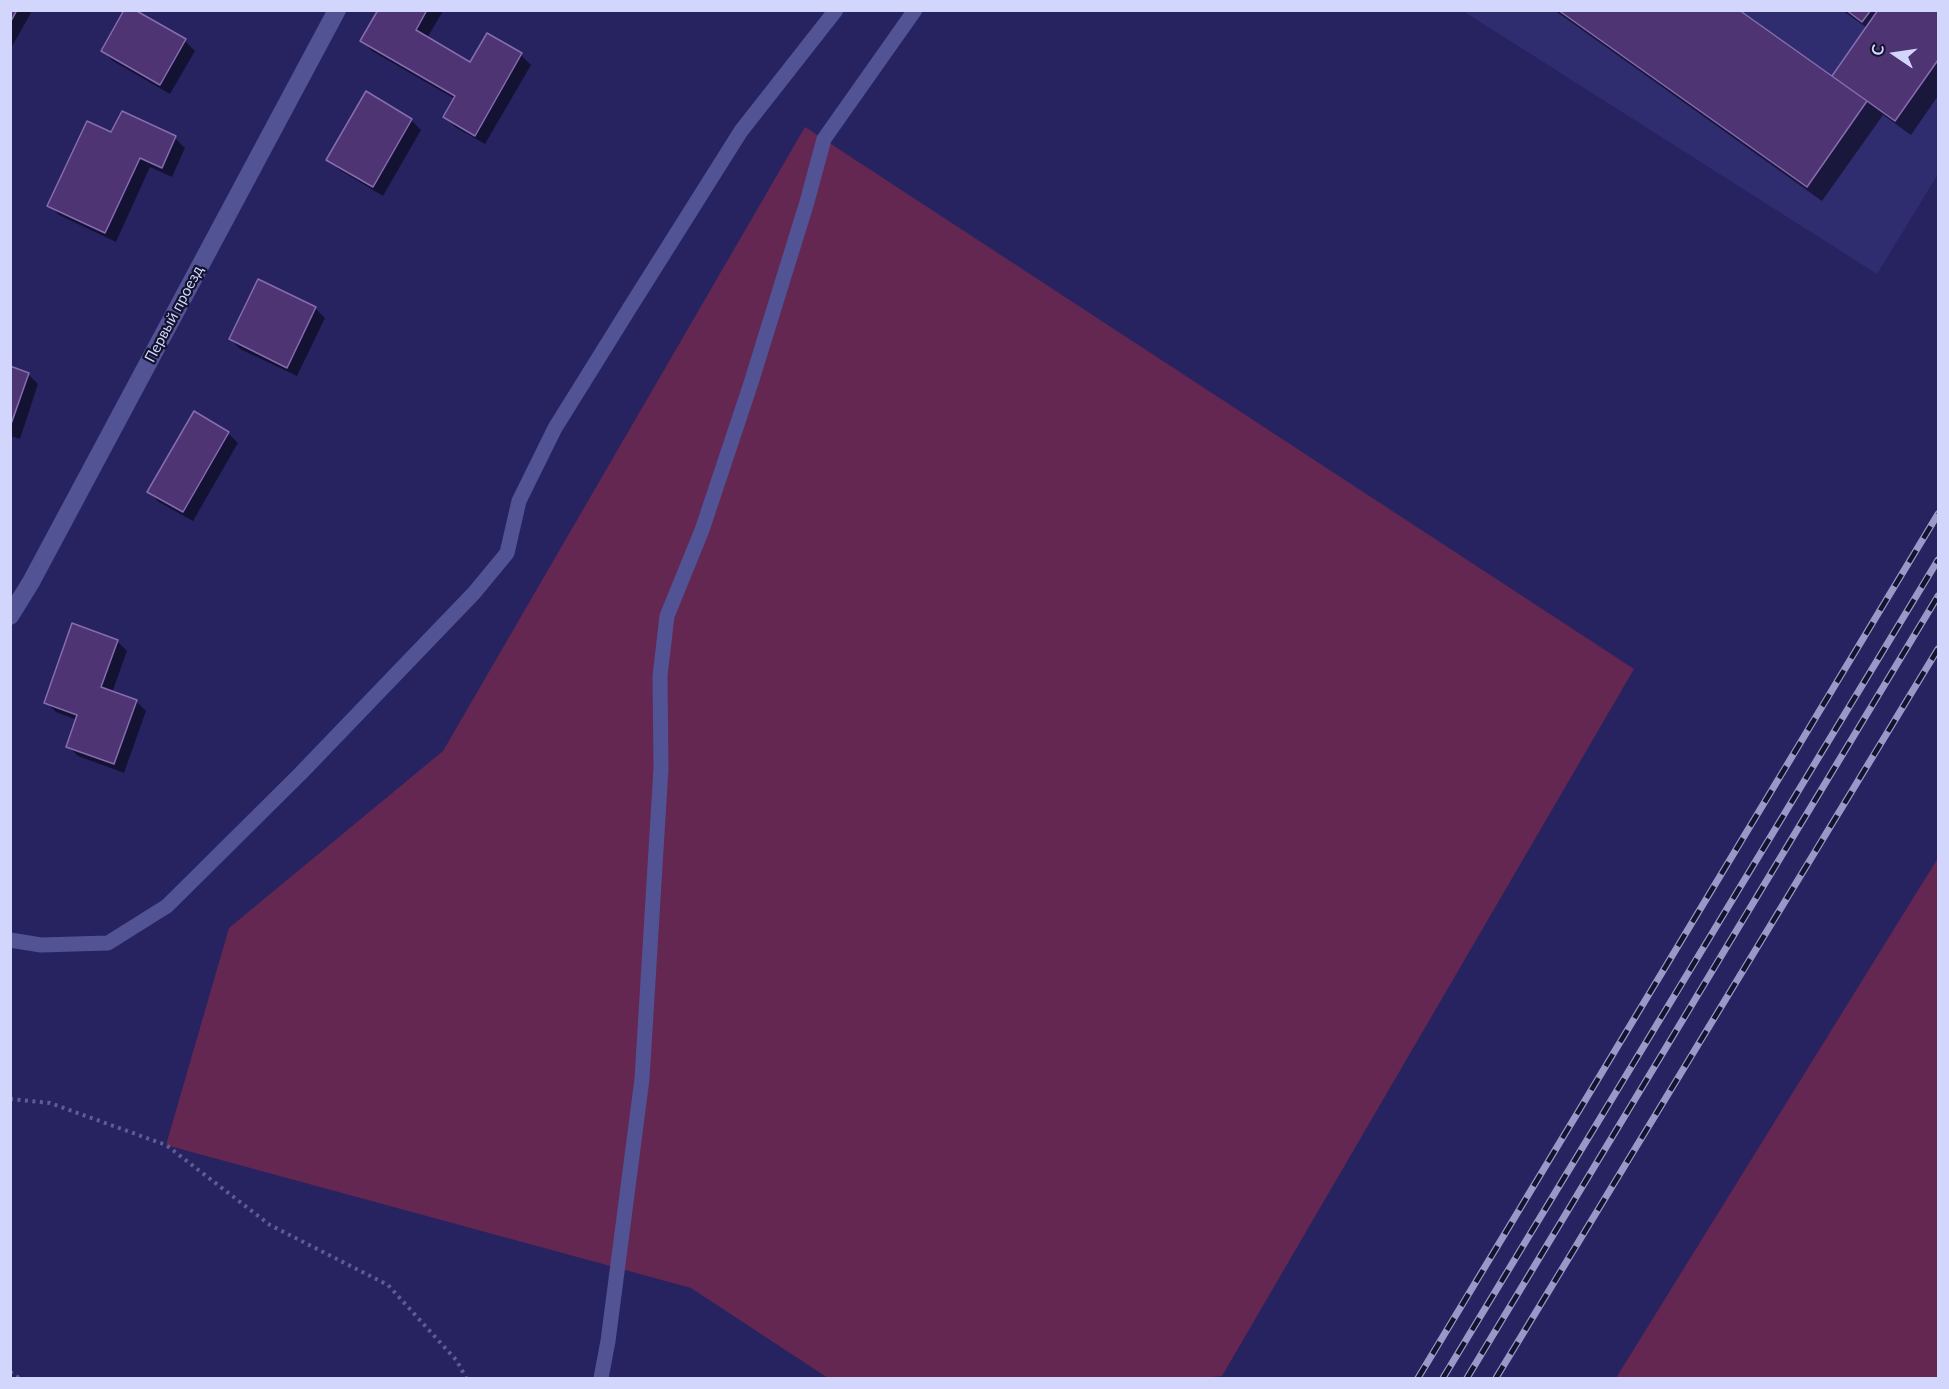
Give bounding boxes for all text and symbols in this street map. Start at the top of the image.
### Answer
north arrow [1865,24,1925,84]
text: С [1867,43,1887,57]
street label: Первый проезд [141,263,207,365]

